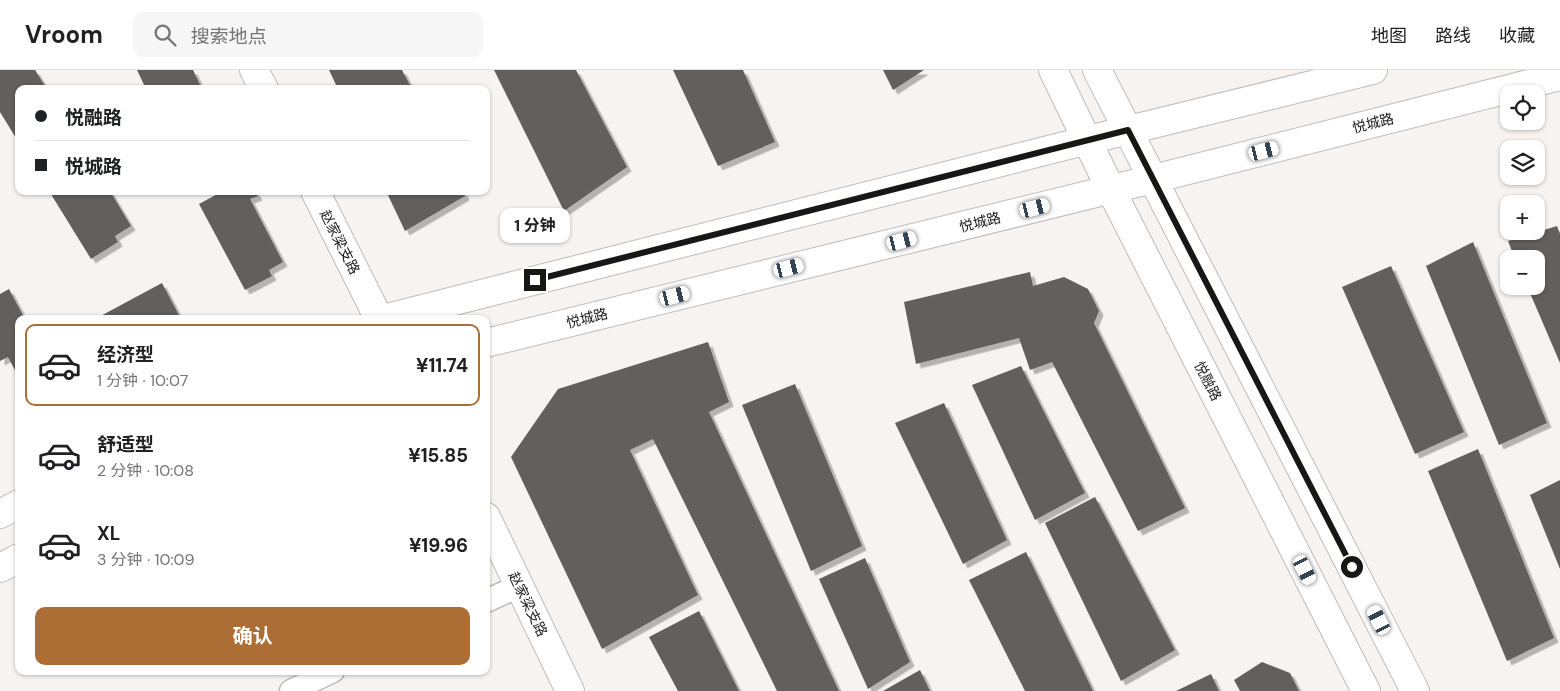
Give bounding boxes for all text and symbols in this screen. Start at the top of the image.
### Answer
search box [133,12,483,57]
text: Vroom [25,19,103,50]
icon: search [151,21,179,49]
text: 搜索地点 [191,24,267,49]
text: 地图 [1371,24,1407,48]
text: 路线 [1435,24,1471,48]
text: 收藏 [1499,24,1535,48]
map controls [1500,85,1545,295]
button: locate [1500,85,1545,130]
text: 悦融路 [65,105,122,130]
street label: 悦城路 [1350,109,1396,137]
car [1247,140,1280,162]
button: layers [1500,140,1545,185]
text: 悦城路 [65,154,122,179]
button: + [1500,195,1545,240]
car [1018,197,1051,219]
street label: 赵家梁支路 [316,206,364,277]
callout: 1 分钟 [500,208,570,242]
street label: 悦城路 [957,208,1003,236]
text: 1 分钟 [514,215,556,236]
car [885,230,918,252]
button: − [1500,250,1545,295]
car [772,257,805,279]
route end [524,269,546,291]
car [658,285,691,307]
street label: 悦城路 [564,304,610,332]
text: 经济型 [97,342,154,367]
icon: car [37,343,82,388]
text: ¥11.74 [416,353,468,378]
street label: 悦融路 [1190,358,1226,404]
text: 1 分钟 · 10:07 [97,370,188,391]
text: 舒适型 [97,432,154,457]
icon: car [37,433,82,478]
text: ¥15.85 [408,443,468,468]
text: 2 分钟 · 10:08 [97,460,194,481]
text: XL [97,521,120,546]
icon: car [37,523,82,568]
text: ¥19.96 [409,533,468,558]
text: 3 分钟 · 10:09 [97,549,195,570]
car [1291,553,1318,587]
route start [1341,556,1363,578]
street label: 赵家梁支路 [504,568,551,639]
car [1365,603,1392,637]
button: 确认 [35,607,470,665]

